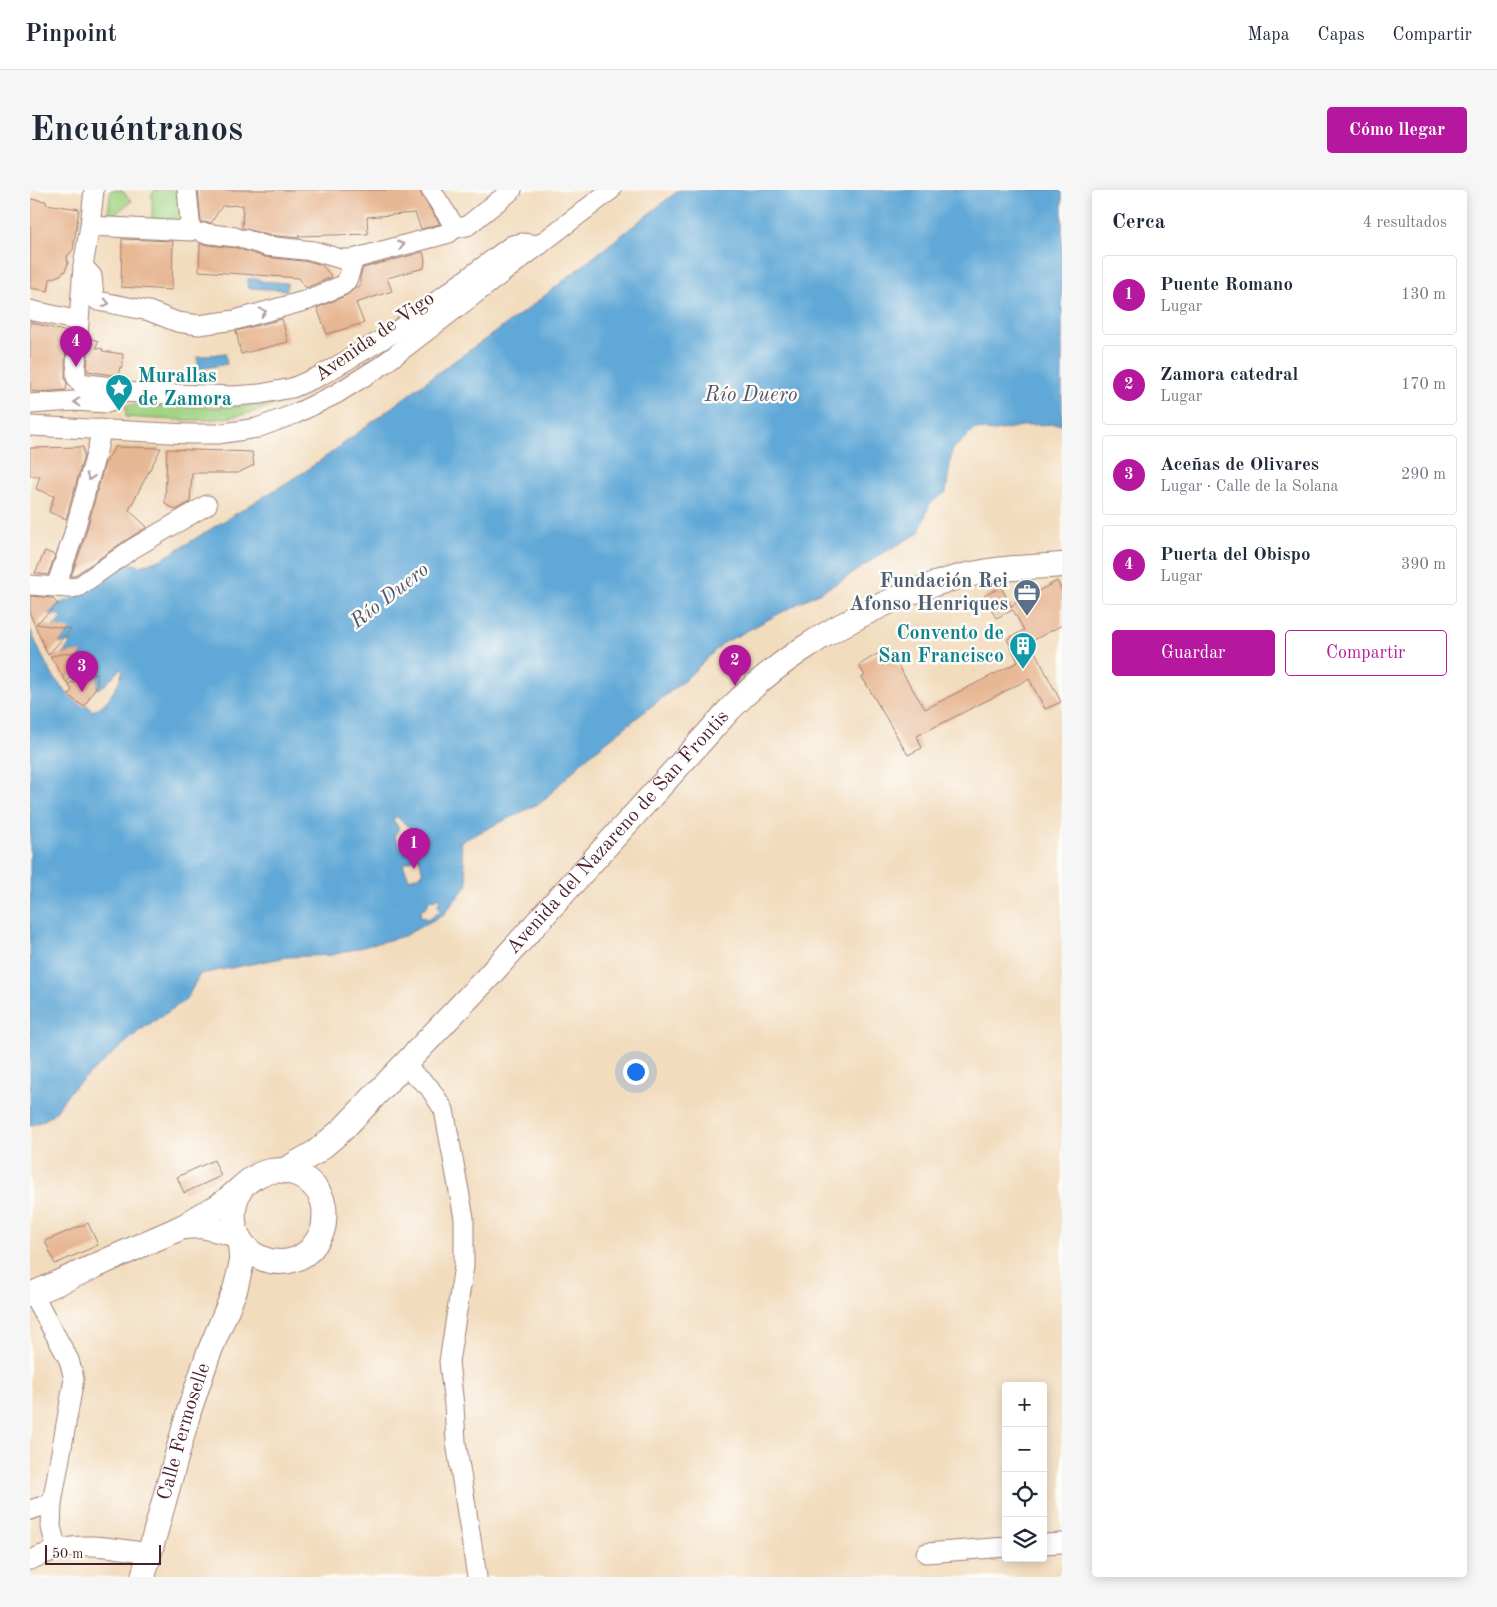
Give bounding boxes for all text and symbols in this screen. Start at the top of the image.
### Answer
text: Pinpoint [25,23,117,47]
text: Mapa [1247,26,1290,44]
text: Capas [1318,26,1365,44]
text: Compartir [1393,26,1472,44]
button: Cómo llegar [1327,107,1467,153]
text: Encuéntranos [30,113,243,148]
text: Cerca [1112,212,1165,233]
text: 4 resultados [1363,215,1447,231]
one-way arrow [397,241,405,251]
text: Puente Romano [1160,276,1293,295]
text: 1 [1124,287,1134,303]
text: 130 m [1401,287,1446,303]
street label: Avenida de Vigo [312,288,438,386]
one-way arrow [101,297,110,308]
text: Lugar [1160,299,1202,315]
one-way arrow [259,308,267,318]
pin: 4 [60,326,92,367]
text: Zamora catedral [1160,366,1298,385]
place label: Murallas de Zamora [138,367,232,410]
place icon: Murallas de Zamora [104,373,134,412]
text: 2 [1124,377,1134,393]
text: 170 m [1401,377,1446,393]
water label: Río Duero [704,385,797,406]
text: Lugar [1160,389,1202,405]
one-way arrow [72,397,80,407]
text: Aceñas de Olivares [1160,456,1319,475]
text: 3 [1124,467,1134,483]
text: 290 m [1401,467,1446,483]
one-way arrow [85,472,95,480]
text: Lugar · Calle de la Solana [1160,479,1338,495]
text: Puerta del Obispo [1160,546,1311,565]
text: 4 [1124,557,1134,573]
text: 390 m [1401,557,1446,573]
water label: Río Duero [346,559,433,633]
text: Lugar [1160,569,1202,585]
place label: Fundación Rei Afonso Henriques [849,572,1008,615]
office icon: Fundación Rei Afonso Henriques [1012,578,1042,617]
place label: Convento de San Francisco [878,624,1004,667]
button: Guardar [1112,630,1275,676]
button: Compartir [1285,630,1447,676]
building icon: Convento de San Francisco [1008,631,1038,670]
pin: 2 [719,645,751,686]
pin: 3 [66,651,98,692]
street label: Avenida del Nazareno de San Frontis [503,707,733,958]
pin: 1 [398,828,430,869]
your location [623,1059,649,1085]
street label: Calle Fermoselle [155,1361,214,1503]
map controls [1002,1382,1047,1562]
button: + [1002,1382,1047,1427]
button: − [1002,1427,1047,1472]
button: locate [1002,1472,1047,1517]
button: layers [1002,1517,1047,1562]
scale bar [45,1542,161,1565]
text: 50 m [52,1547,83,1561]

